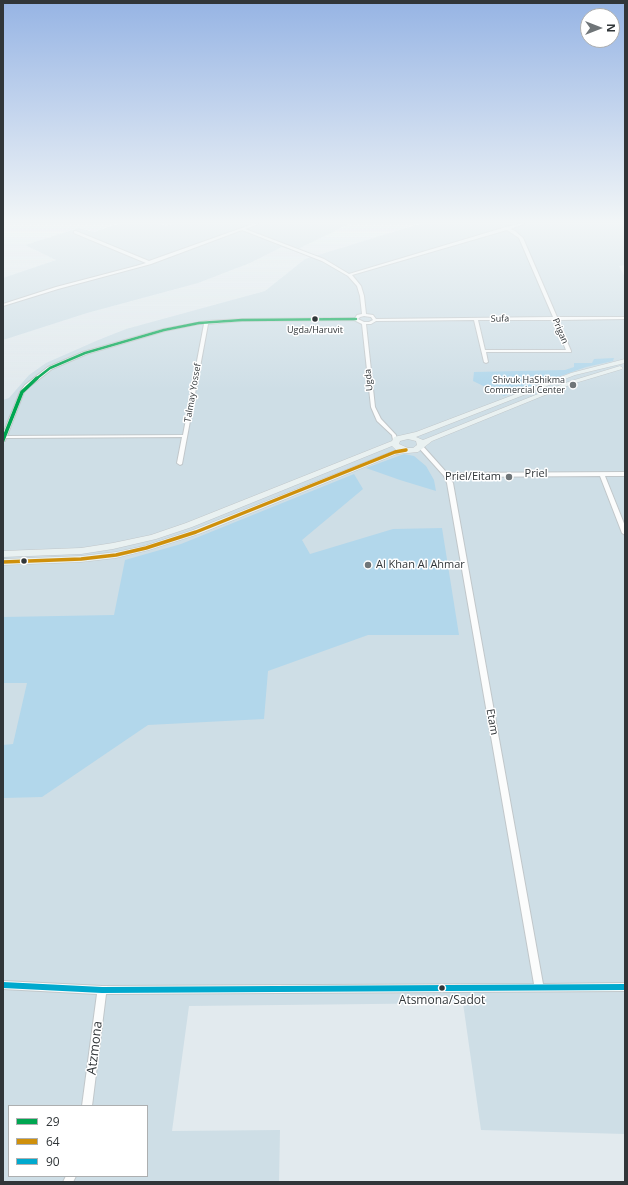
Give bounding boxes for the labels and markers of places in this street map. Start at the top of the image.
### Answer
marker: Ugda/Haruvit [310,314,320,324]
place label: Ugda/Haruvit [287,325,343,335]
place label: Shivuk HaShikma Commercial Center [484,375,565,396]
marker: Shivuk HaShikma Commercial Center [568,380,578,390]
place label: Priel/Eitam [445,470,501,484]
marker: Priel/Eitam [504,472,514,482]
unlabelled marker [19,556,29,566]
place label: Al Khan Al Ahmar [376,558,465,572]
marker: Al Khan Al Ahmar [363,560,373,570]
marker: Atsmona/Sadot [437,983,447,993]
place label: Atsmona/Sadot [399,994,485,1008]

